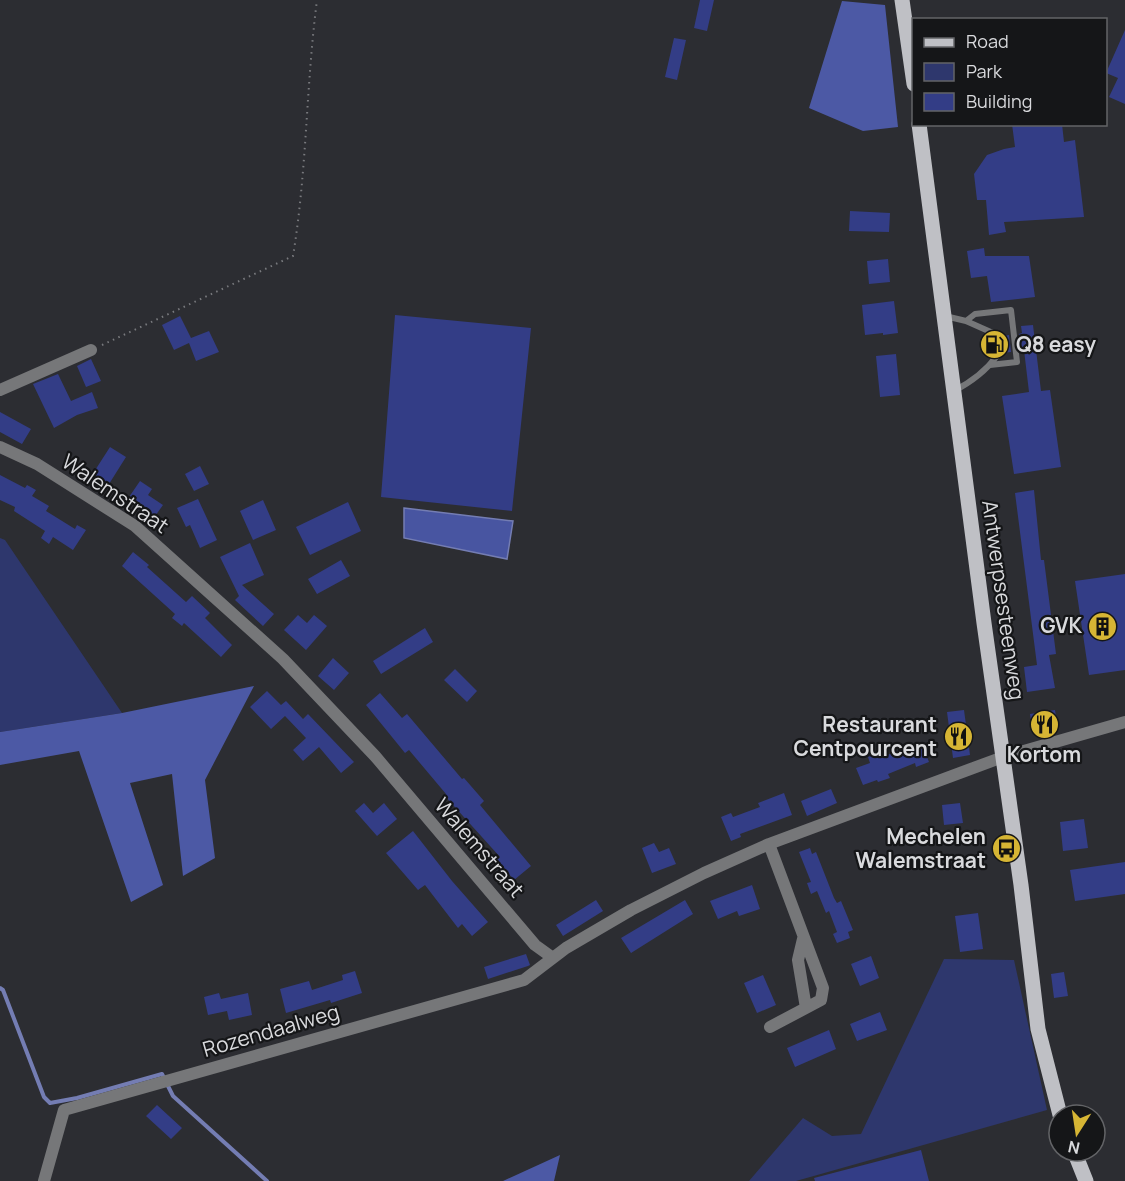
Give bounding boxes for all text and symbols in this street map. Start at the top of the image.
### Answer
legend [912,18,1107,126]
text: Road [966,29,1009,53]
text: Park [966,59,1003,83]
text: Building [966,89,1032,113]
fuel station icon: Q8 easy [979,329,1011,361]
place label: Q8 easy [1016,330,1096,358]
street label: Walemstraat [57,447,175,539]
street label: Antwerpsesteenweg [976,498,1032,702]
building icon: GVK [1087,610,1119,642]
place label: GVK [1040,611,1082,639]
restaurant icon: Kortom [1028,708,1060,740]
place label: Restaurant Centpourcent [793,710,937,762]
restaurant icon: Restaurant Centpourcent [942,721,974,753]
place label: Kortom [1007,740,1081,768]
street label: Walemstraat [429,792,531,903]
place label: Mechelen Walemstraat [855,822,986,874]
bus stop icon: Mechelen Walemstraat [991,833,1023,865]
street label: Rozendaalweg [199,997,342,1063]
north arrow [1047,1103,1107,1163]
text: N [1066,1136,1082,1160]

